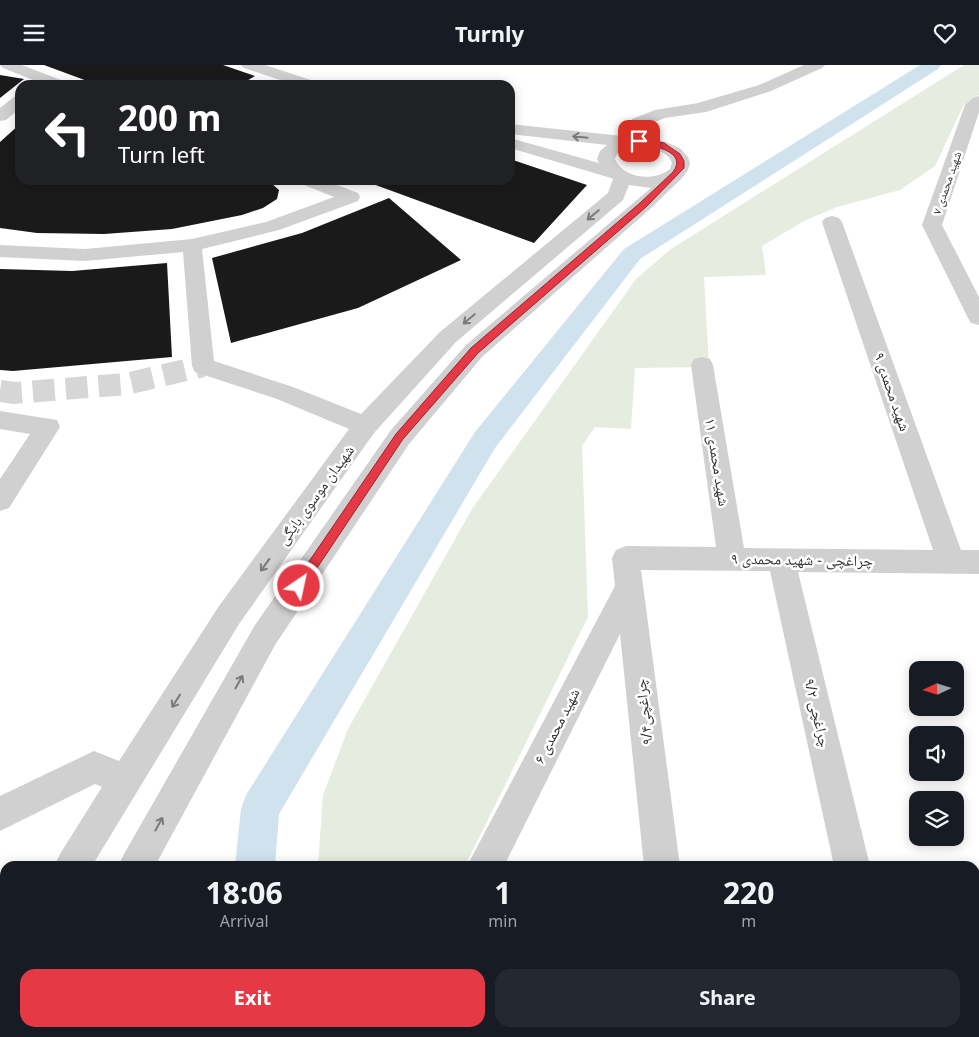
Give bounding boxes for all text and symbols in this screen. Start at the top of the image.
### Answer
text: Turnly [455,18,524,48]
icon: menu [20,19,48,47]
icon: heart [931,19,959,47]
text: 200 m [118,94,221,141]
icon: left [35,100,100,165]
pin [618,120,660,162]
icon: arrive [625,127,653,155]
one-way arrow [572,132,588,141]
text: Turn left [118,139,205,169]
street label: شهید محمدی ۷ [928,149,965,217]
one-way arrow [587,209,600,221]
one-way arrow [463,314,476,325]
street label: شهید محمدی ۹ [869,350,916,434]
street label: شهید محمدی ۱۱ [700,416,735,508]
street label: شهیدان موسوی بایگی [272,440,359,549]
street label: ۹ چراغچی - شهید محمدی [731,548,873,571]
one-way arrow [260,558,270,572]
position arrow [272,559,324,611]
north arrow [909,661,964,716]
map controls [909,661,964,846]
one-way arrow [235,675,244,690]
street label: ۹/۲ چراغچی [799,676,836,750]
street label: ۹/۴چراغچی [630,678,657,746]
street label: شهید محمدی ۶ [529,684,585,767]
one-way arrow [171,693,181,707]
button: sound [909,726,964,781]
button: layers [909,791,964,846]
one-way arrow [155,817,165,831]
text: 18:06 [206,872,283,913]
text: 1 [494,872,511,913]
text: 220 [723,872,774,913]
text: Arrival [220,910,269,932]
text: min [488,910,517,932]
text: m [741,910,756,932]
button: Exit [20,969,485,1027]
button: Share [495,969,960,1027]

